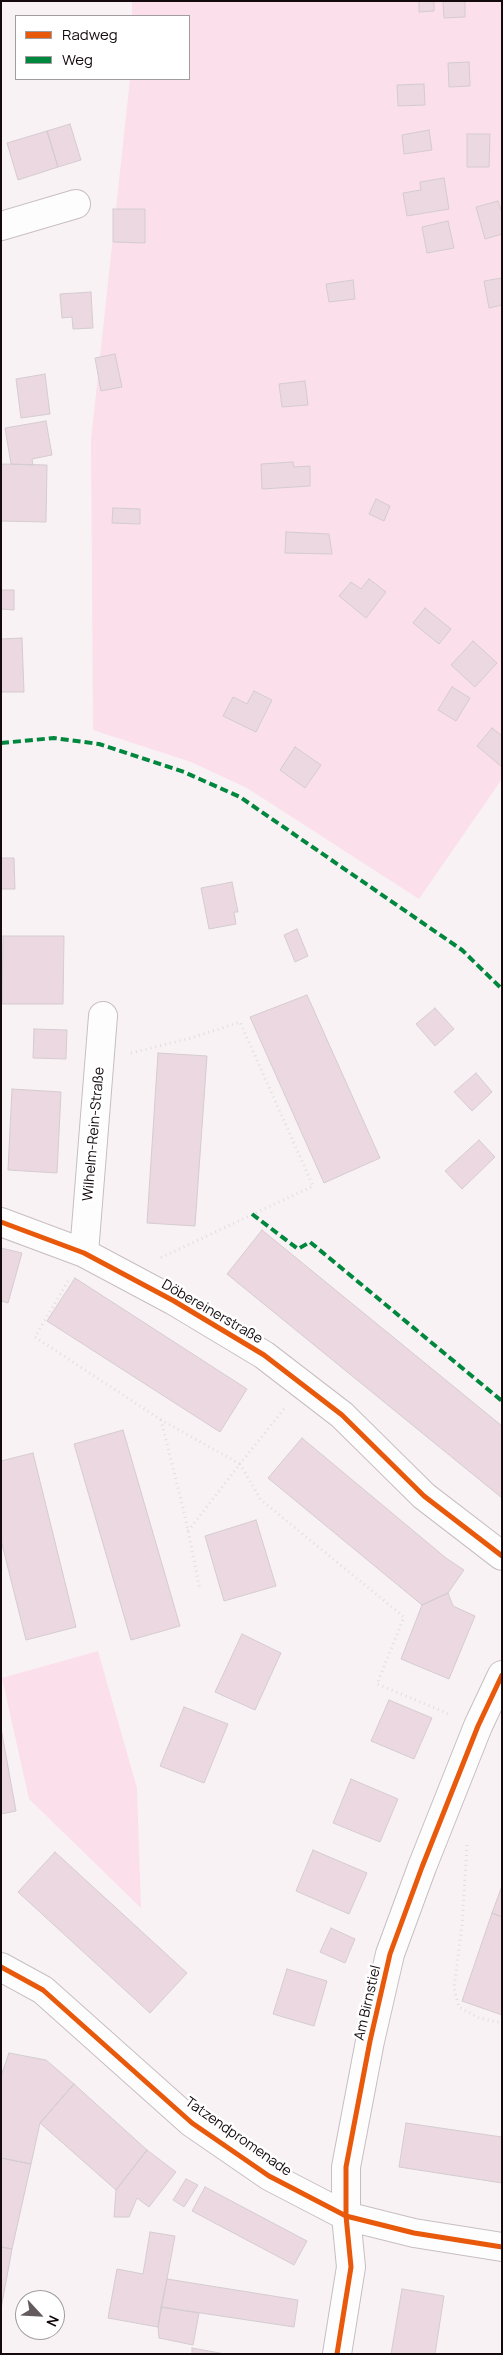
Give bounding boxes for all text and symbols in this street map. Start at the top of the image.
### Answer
legend [15,15,190,80]
text: Radweg [62,24,118,45]
text: Weg [62,49,93,70]
street label: Wilhelm-Rein-Straße [80,1066,108,1202]
street label: Döbereinerstraße [159,1276,265,1348]
street label: Am Birnstiel [351,1964,385,2042]
street label: Tatzendpromenade [182,2094,294,2180]
north arrow [15,2290,65,2340]
text: N [42,2313,64,2330]

